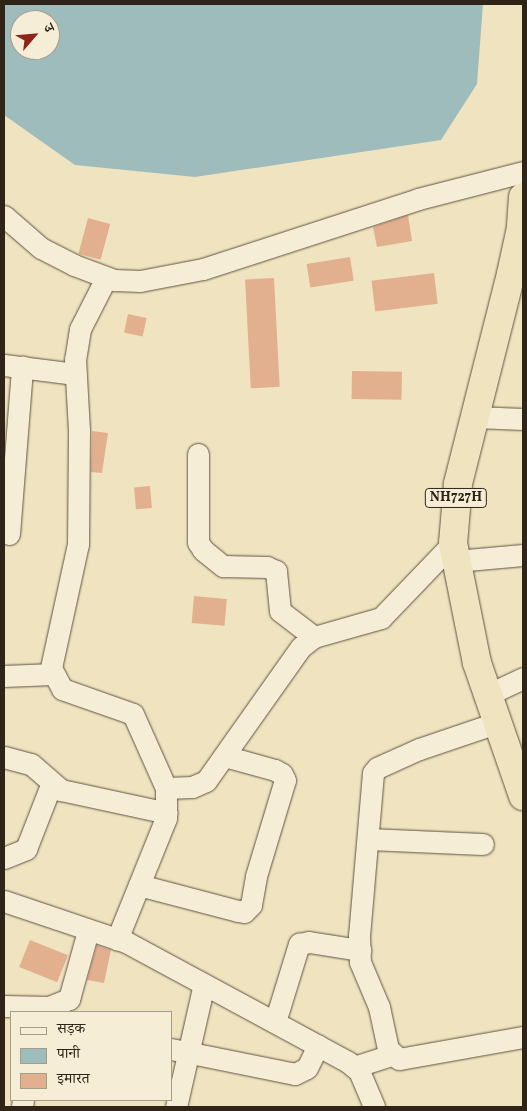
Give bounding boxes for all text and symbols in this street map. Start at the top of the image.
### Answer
north arrow [10,10,60,60]
text: उ [38,21,58,36]
road number: NH727H [425,486,487,509]
legend [10,1011,172,1101]
text: सड़क [57,1019,85,1040]
text: पानी [57,1044,80,1065]
text: इमारत [57,1069,90,1090]

